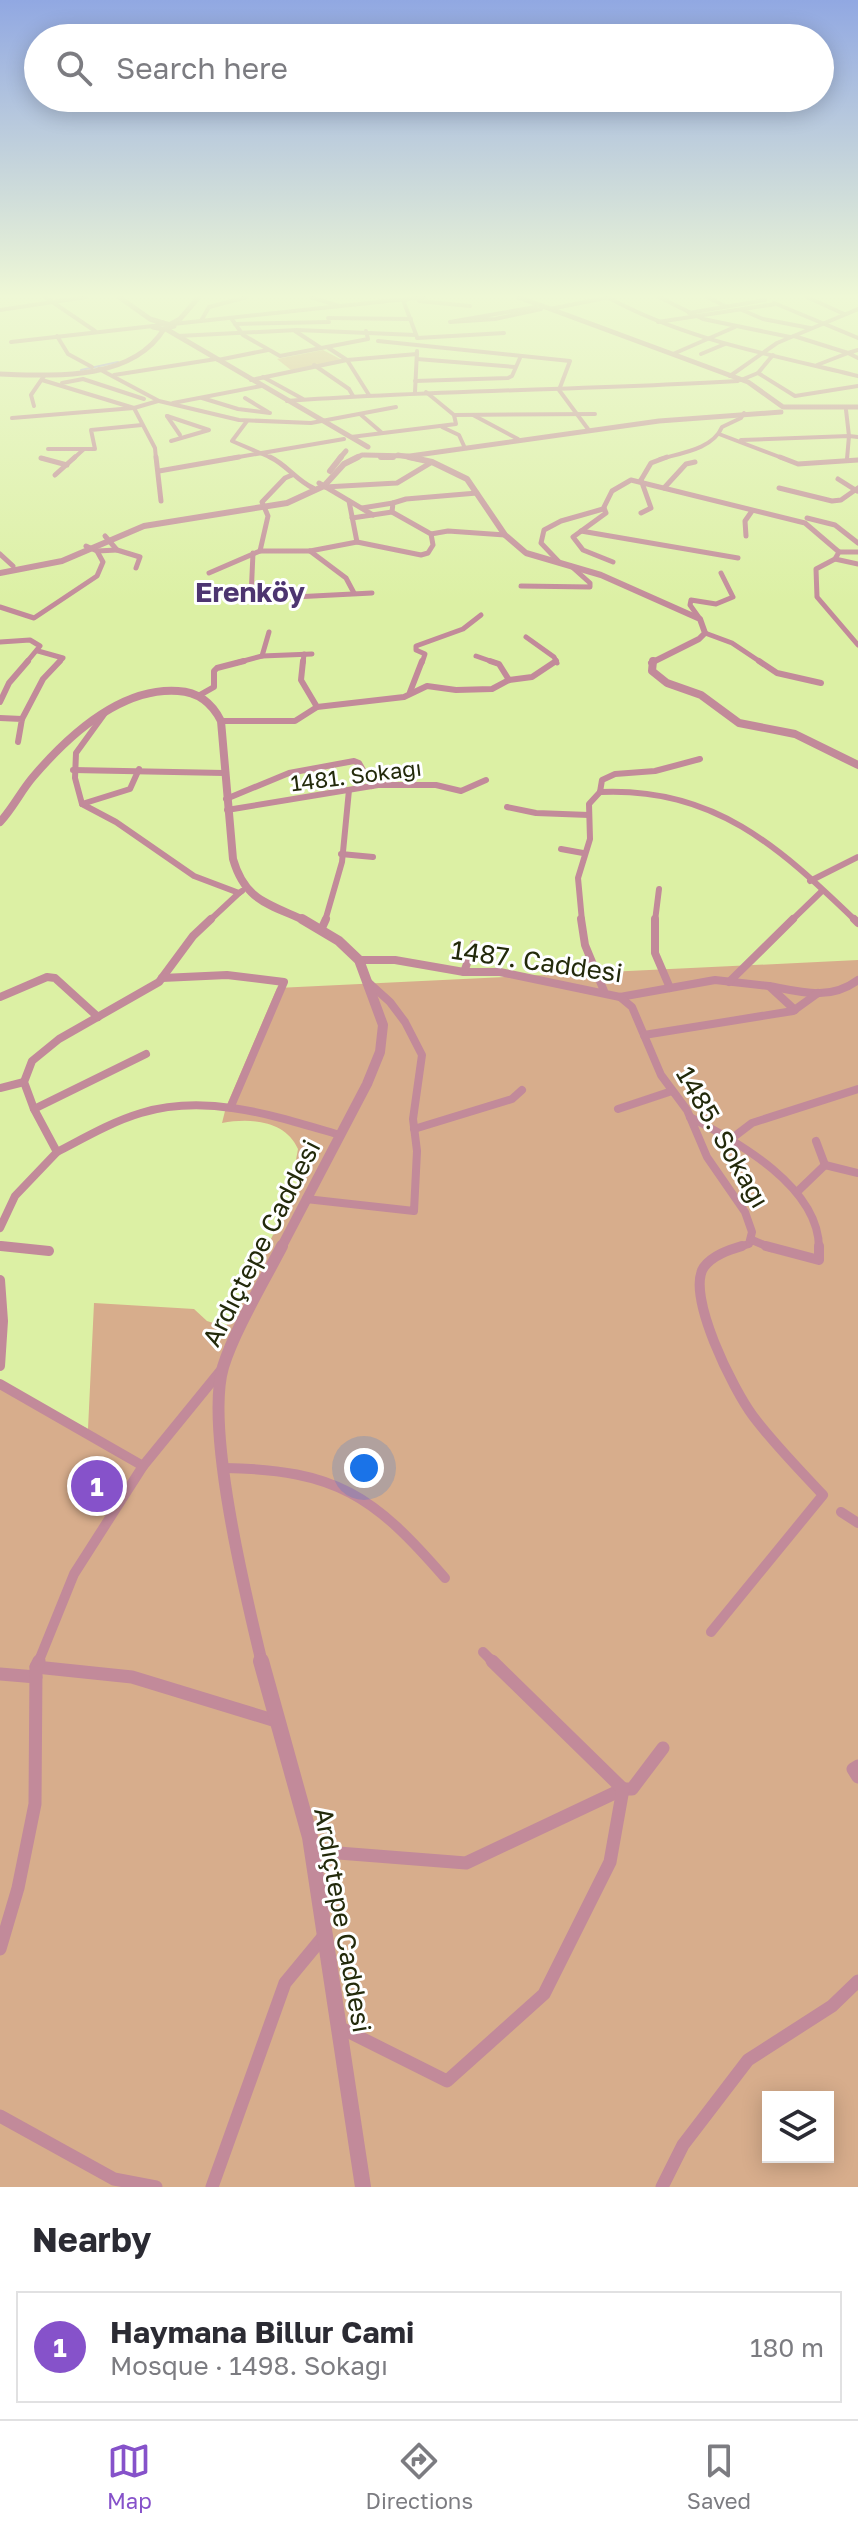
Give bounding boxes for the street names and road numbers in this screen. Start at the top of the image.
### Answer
street label: 1481. Sokağı [289,754,423,796]
street label: 1487. Caddesi [449,934,625,988]
street label: 1485. Sokağı [670,1061,776,1213]
street label: Ardıçtepe Caddesi [196,1135,326,1351]
street label: Ardıçtepe Caddesi [308,1805,378,2035]

